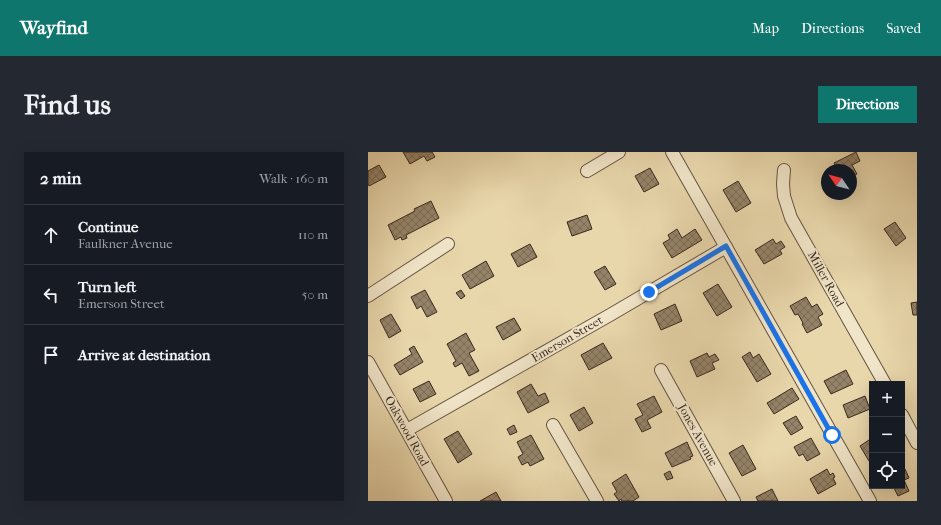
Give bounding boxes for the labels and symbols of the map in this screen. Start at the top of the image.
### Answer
north arrow [821,164,857,200]
street label: Miller Road [805,249,847,310]
route end [640,283,658,301]
street label: Emerson Street [529,313,606,365]
street label: Oakwood Road [382,394,432,469]
street label: Jones Avenue [675,401,721,469]
route start [823,426,841,444]

